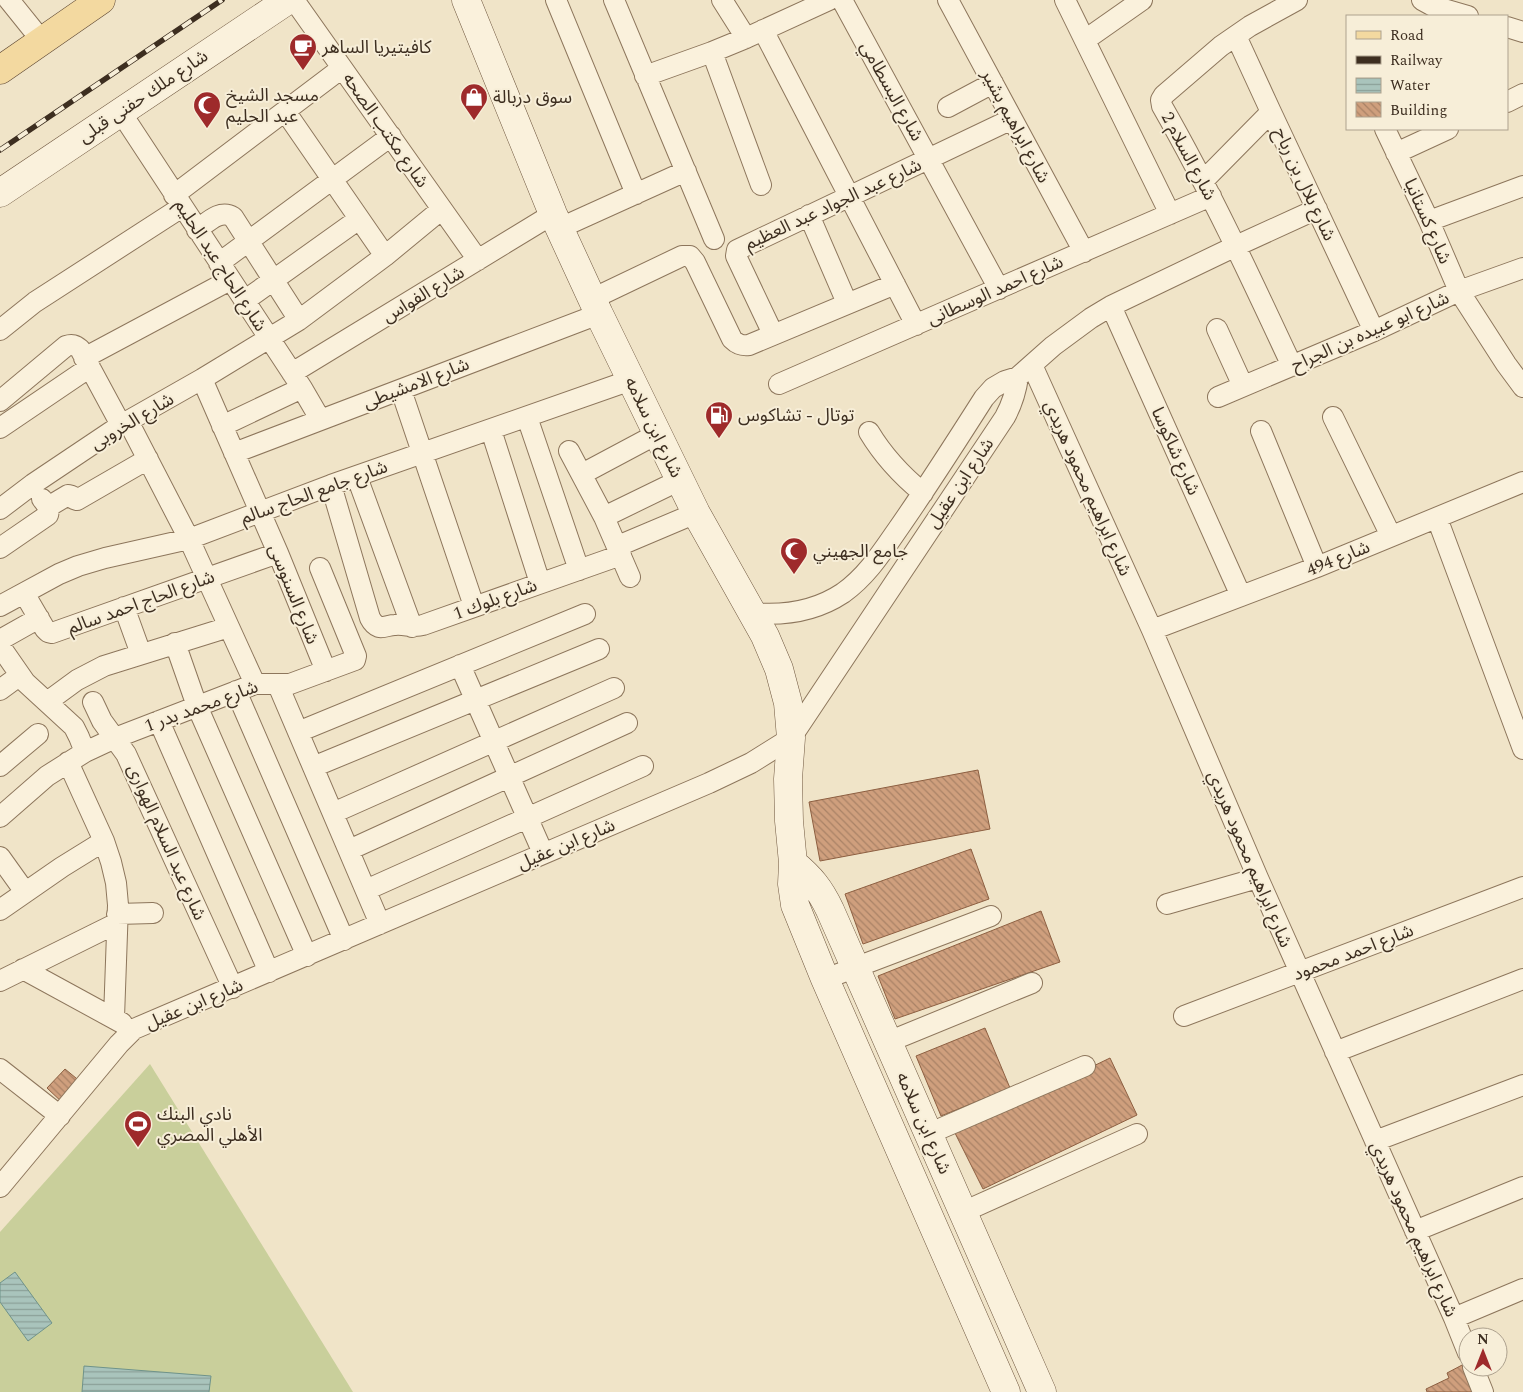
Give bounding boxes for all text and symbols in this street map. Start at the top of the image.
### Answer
legend [1346,15,1508,130]
text: Road [1390,24,1424,47]
cafe icon: كافيتيريا الساهر [288,32,318,71]
place label: كافيتيريا الساهر [321,34,432,61]
street label: شارع البسطامي [853,36,930,146]
street label: شارع ملك حفنى قبلى [73,43,214,150]
text: Railway [1390,49,1443,72]
street label: شارع ابراهيم بشير [974,64,1057,188]
street label: شارع مكتب الصحه [336,67,435,193]
text: Water [1390,74,1430,97]
place label: مسجد الشيخ عبد الحليم [226,82,319,130]
shop icon: سوق دربالة [459,82,489,121]
place label: سوق دربالة [493,84,572,111]
mosque icon: مسجد الشيخ عبد الحليم [192,90,222,129]
text: Building [1390,99,1447,122]
street label: شارع السلام 2 [1154,107,1223,205]
street label: شارع بلال بن رباح [1266,123,1343,245]
street label: شارع عبد الجواد عبد العظيم [740,152,926,257]
street label: شارع كستانيا [1397,174,1458,268]
street label: شارع الحاج عبد الحليم [168,194,274,337]
street label: شارع احمد الوسطانى [923,248,1068,333]
street label: شارع الفواس [377,259,470,330]
street label: شارع ابو عبيده بن الجراح [1287,284,1454,378]
street label: شارع الامشيطى [359,351,473,416]
street label: شارع ابن سلامه [617,372,690,482]
street label: شارع الخروبى [85,386,179,457]
street label: شارع ابراهيم محمود هريدي [1037,396,1138,580]
fuel station icon: توتال - تشاكوس [704,400,734,439]
place label: توتال - تشاكوس [738,402,854,429]
street label: شارع شاكوسا [1144,403,1207,500]
street label: شارع ابن عقيل [920,433,1001,534]
street label: شارع جامع الحاج سالم [237,453,391,532]
street label: شارع 494 [1302,533,1374,583]
mosque icon: جامع الجهيني [779,536,809,575]
place label: جامع الجهيني [813,538,908,565]
street label: شارع السنوسى [261,540,326,648]
street label: شارع الحاج احمد سالم [64,563,219,642]
street label: شارع بلوك 1 [449,572,541,627]
street label: شارع محمد بدر 1 [140,673,262,740]
street label: شارع عبد السلام الهوارى [120,760,213,925]
street label: شارع ابراهيم محمود هريدي [1200,767,1299,952]
street label: شارع ابن عقيل [513,812,619,877]
street label: شارع احمد محمود [1289,917,1417,988]
street label: شارع ابن عقيل [141,972,247,1037]
street label: شارع ابن سلامه [889,1068,958,1179]
place label: نادي البنك الأهلي المصري [157,1101,263,1149]
sports icon: نادي البنك الأهلي المصري [123,1109,153,1148]
street label: شارع ابراهيم محمود هريدي [1363,1137,1464,1321]
north arrow [1458,1327,1508,1377]
text: N [1477,1329,1489,1350]

